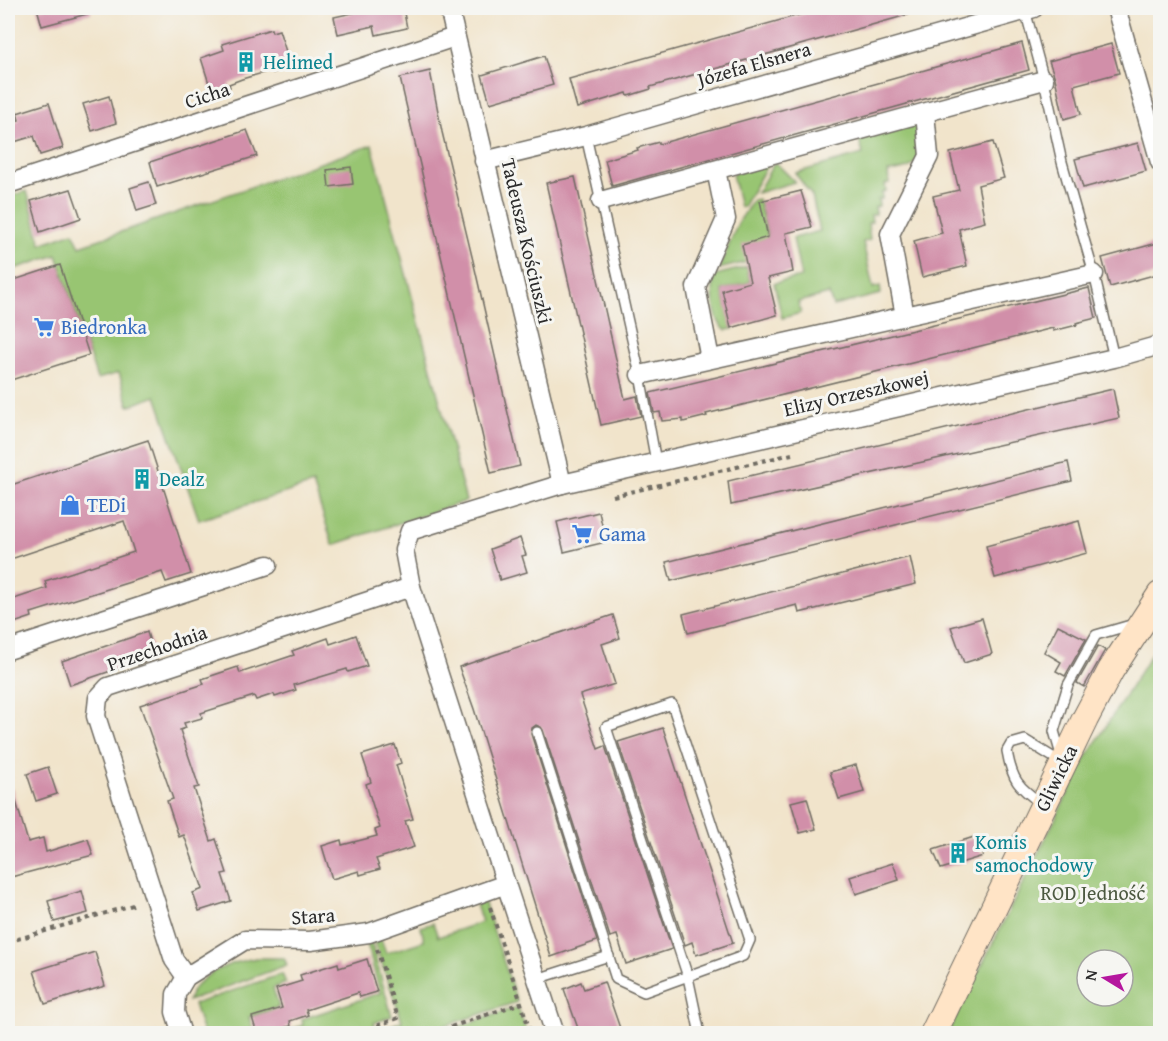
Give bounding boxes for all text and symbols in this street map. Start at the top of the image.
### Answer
street label: Józefa Elsnera [691,33,814,94]
place label: Helimed [263,47,334,76]
building icon: Helimed [234,50,258,74]
street label: Cicha [181,73,234,115]
street label: Tadeusza Kościuszki [494,155,561,327]
place label: Biedronka [61,312,148,341]
supermarket icon: Biedronka [32,315,56,339]
street label: Elizy Orzeszkowej [781,362,931,423]
place label: Dealz [159,464,205,493]
building icon: Dealz [130,467,154,491]
place label: TEDi [87,490,126,519]
shop icon: TEDi [58,493,82,517]
place label: Gama [599,519,647,548]
supermarket icon: Gama [570,522,594,546]
street label: Przechodnia [103,617,211,678]
street label: Gliwicka [1027,739,1084,816]
place label: Komis samochodowy [975,827,1094,879]
building icon: Komis samochodowy [946,841,970,865]
park label: ROD Jedność [1041,878,1146,907]
street label: Stara [290,899,336,931]
north arrow [1075,948,1135,1008]
text: N [1077,967,1103,983]

